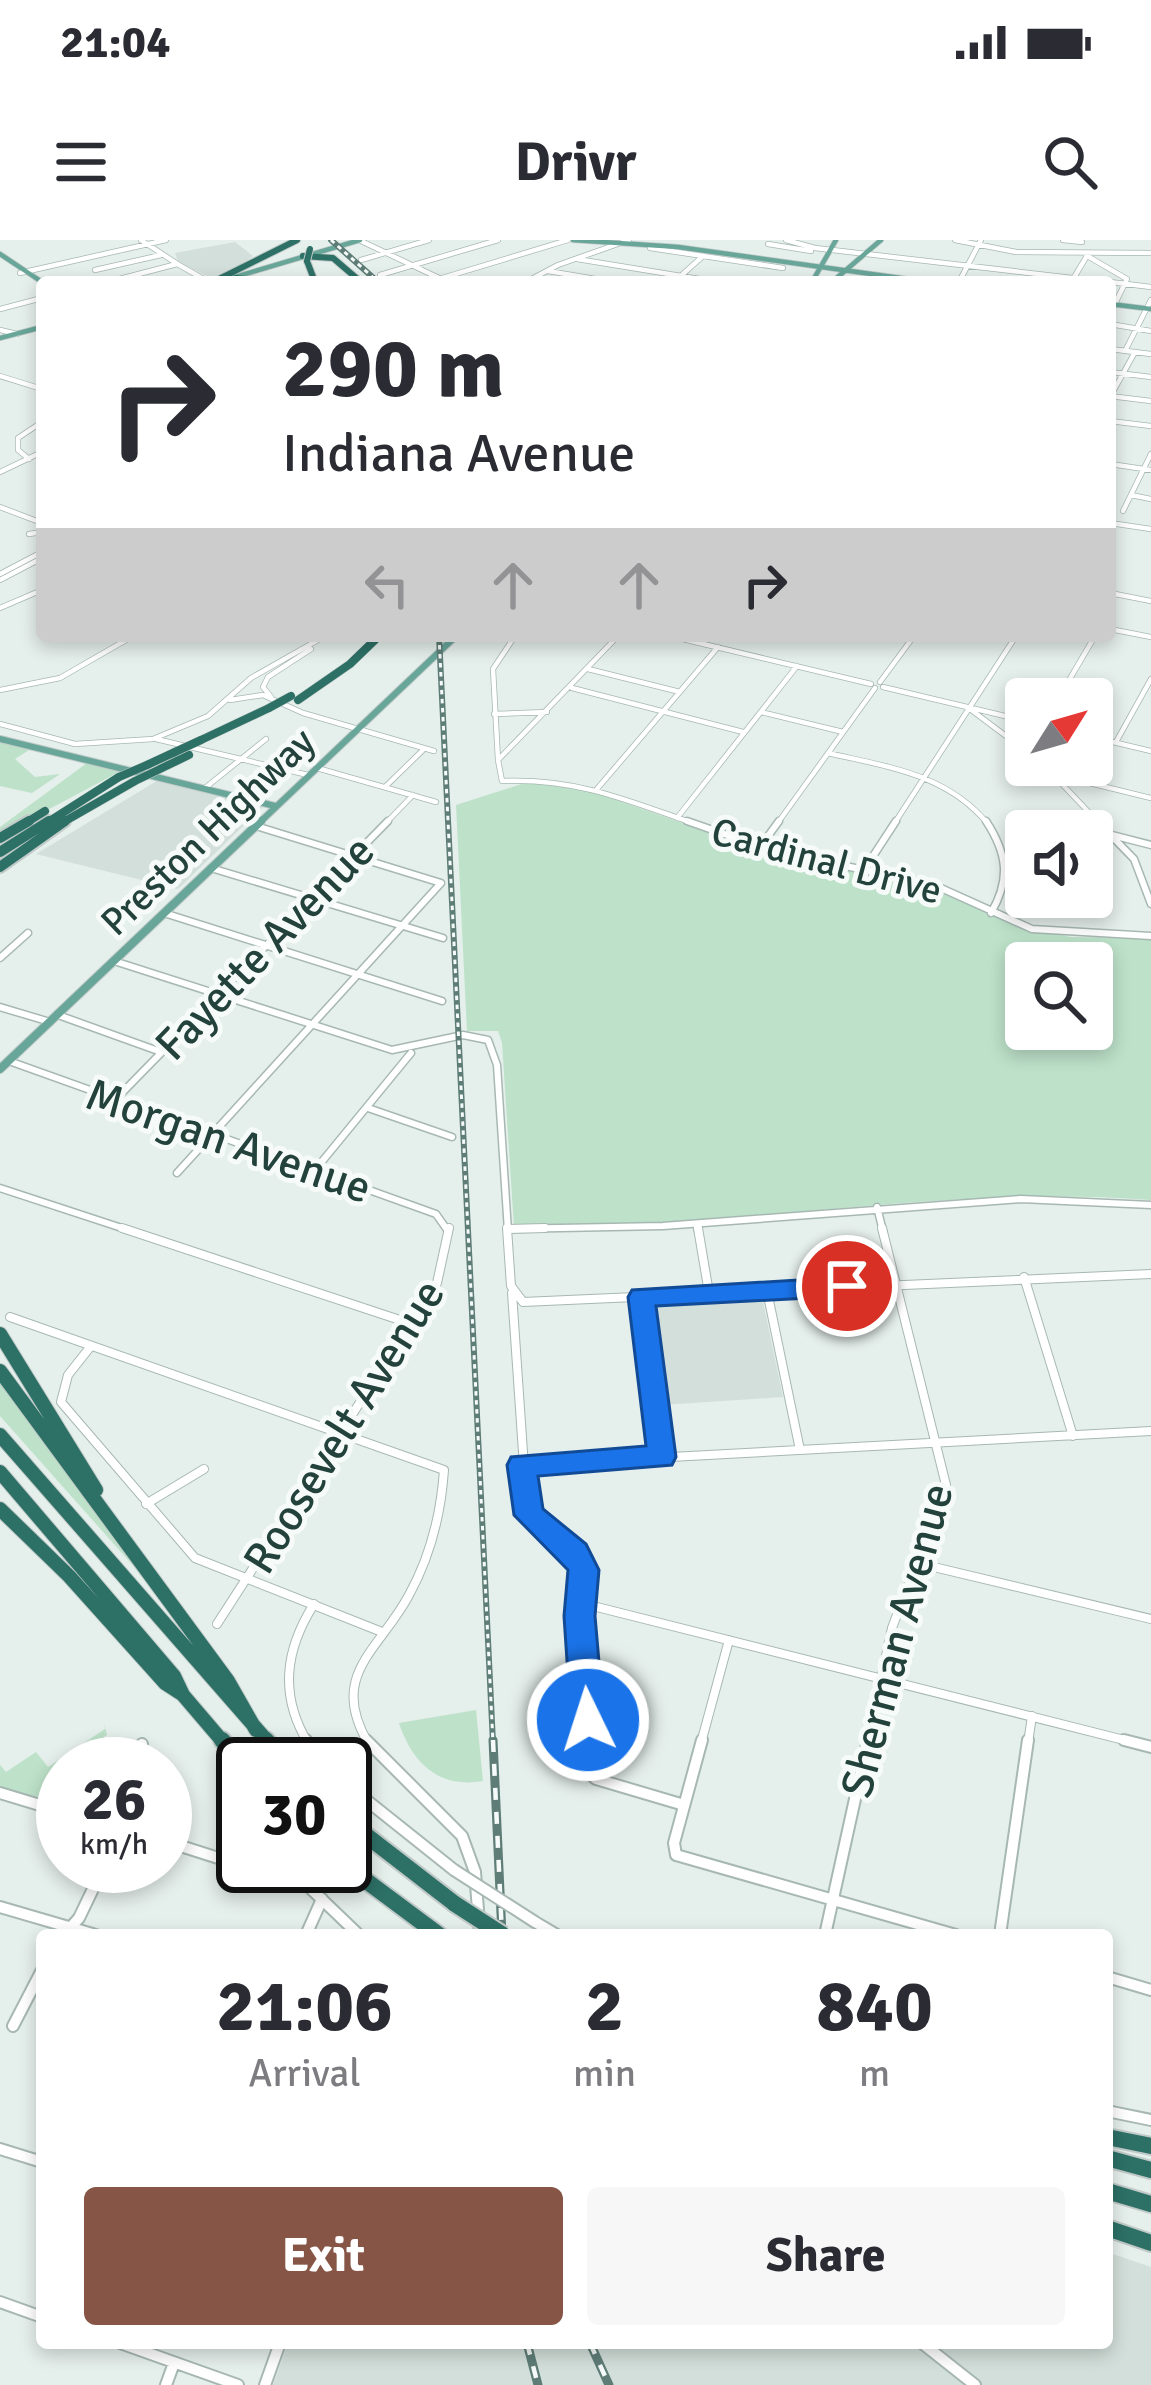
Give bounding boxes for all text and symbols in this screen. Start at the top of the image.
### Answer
text: 21:04 [60,15,170,70]
icon: menu [48,129,114,195]
text: Drivr [515,129,636,196]
icon: search [1037,129,1103,195]
text: 290 m [282,317,504,421]
icon: right [84,324,240,480]
text: Indiana Avenue [282,420,635,487]
icon: left [354,552,420,618]
icon: ahead [480,552,546,618]
icon: ahead [606,552,672,618]
icon: right [732,552,798,618]
north arrow [1005,678,1113,786]
map controls [1005,678,1113,1050]
street label: Preston Highway [91,718,325,946]
street label: Cardinal Drive [706,807,947,915]
button: sound [1005,810,1113,918]
street label: Fayette Avenue [144,824,386,1072]
button: search [1005,942,1113,1050]
street label: Morgan Avenue [79,1067,378,1216]
pin [796,1235,898,1337]
icon: arrive [814,1253,880,1319]
street label: Roosevelt Avenue [232,1270,457,1584]
street label: Sherman Avenue [829,1478,966,1803]
position arrow [525,1657,651,1783]
speed limit sign: 30 [216,1737,372,1893]
text: 26 [82,1763,146,1837]
text: km/h [80,1826,148,1863]
text: 21:06 [216,1962,393,2051]
text: 2 [585,1962,624,2051]
text: 840 [816,1962,933,2051]
text: Arrival [248,2049,361,2097]
text: min [573,2049,636,2097]
text: m [859,2049,890,2097]
button: Exit [84,2187,563,2325]
button: Share [587,2187,1065,2325]

